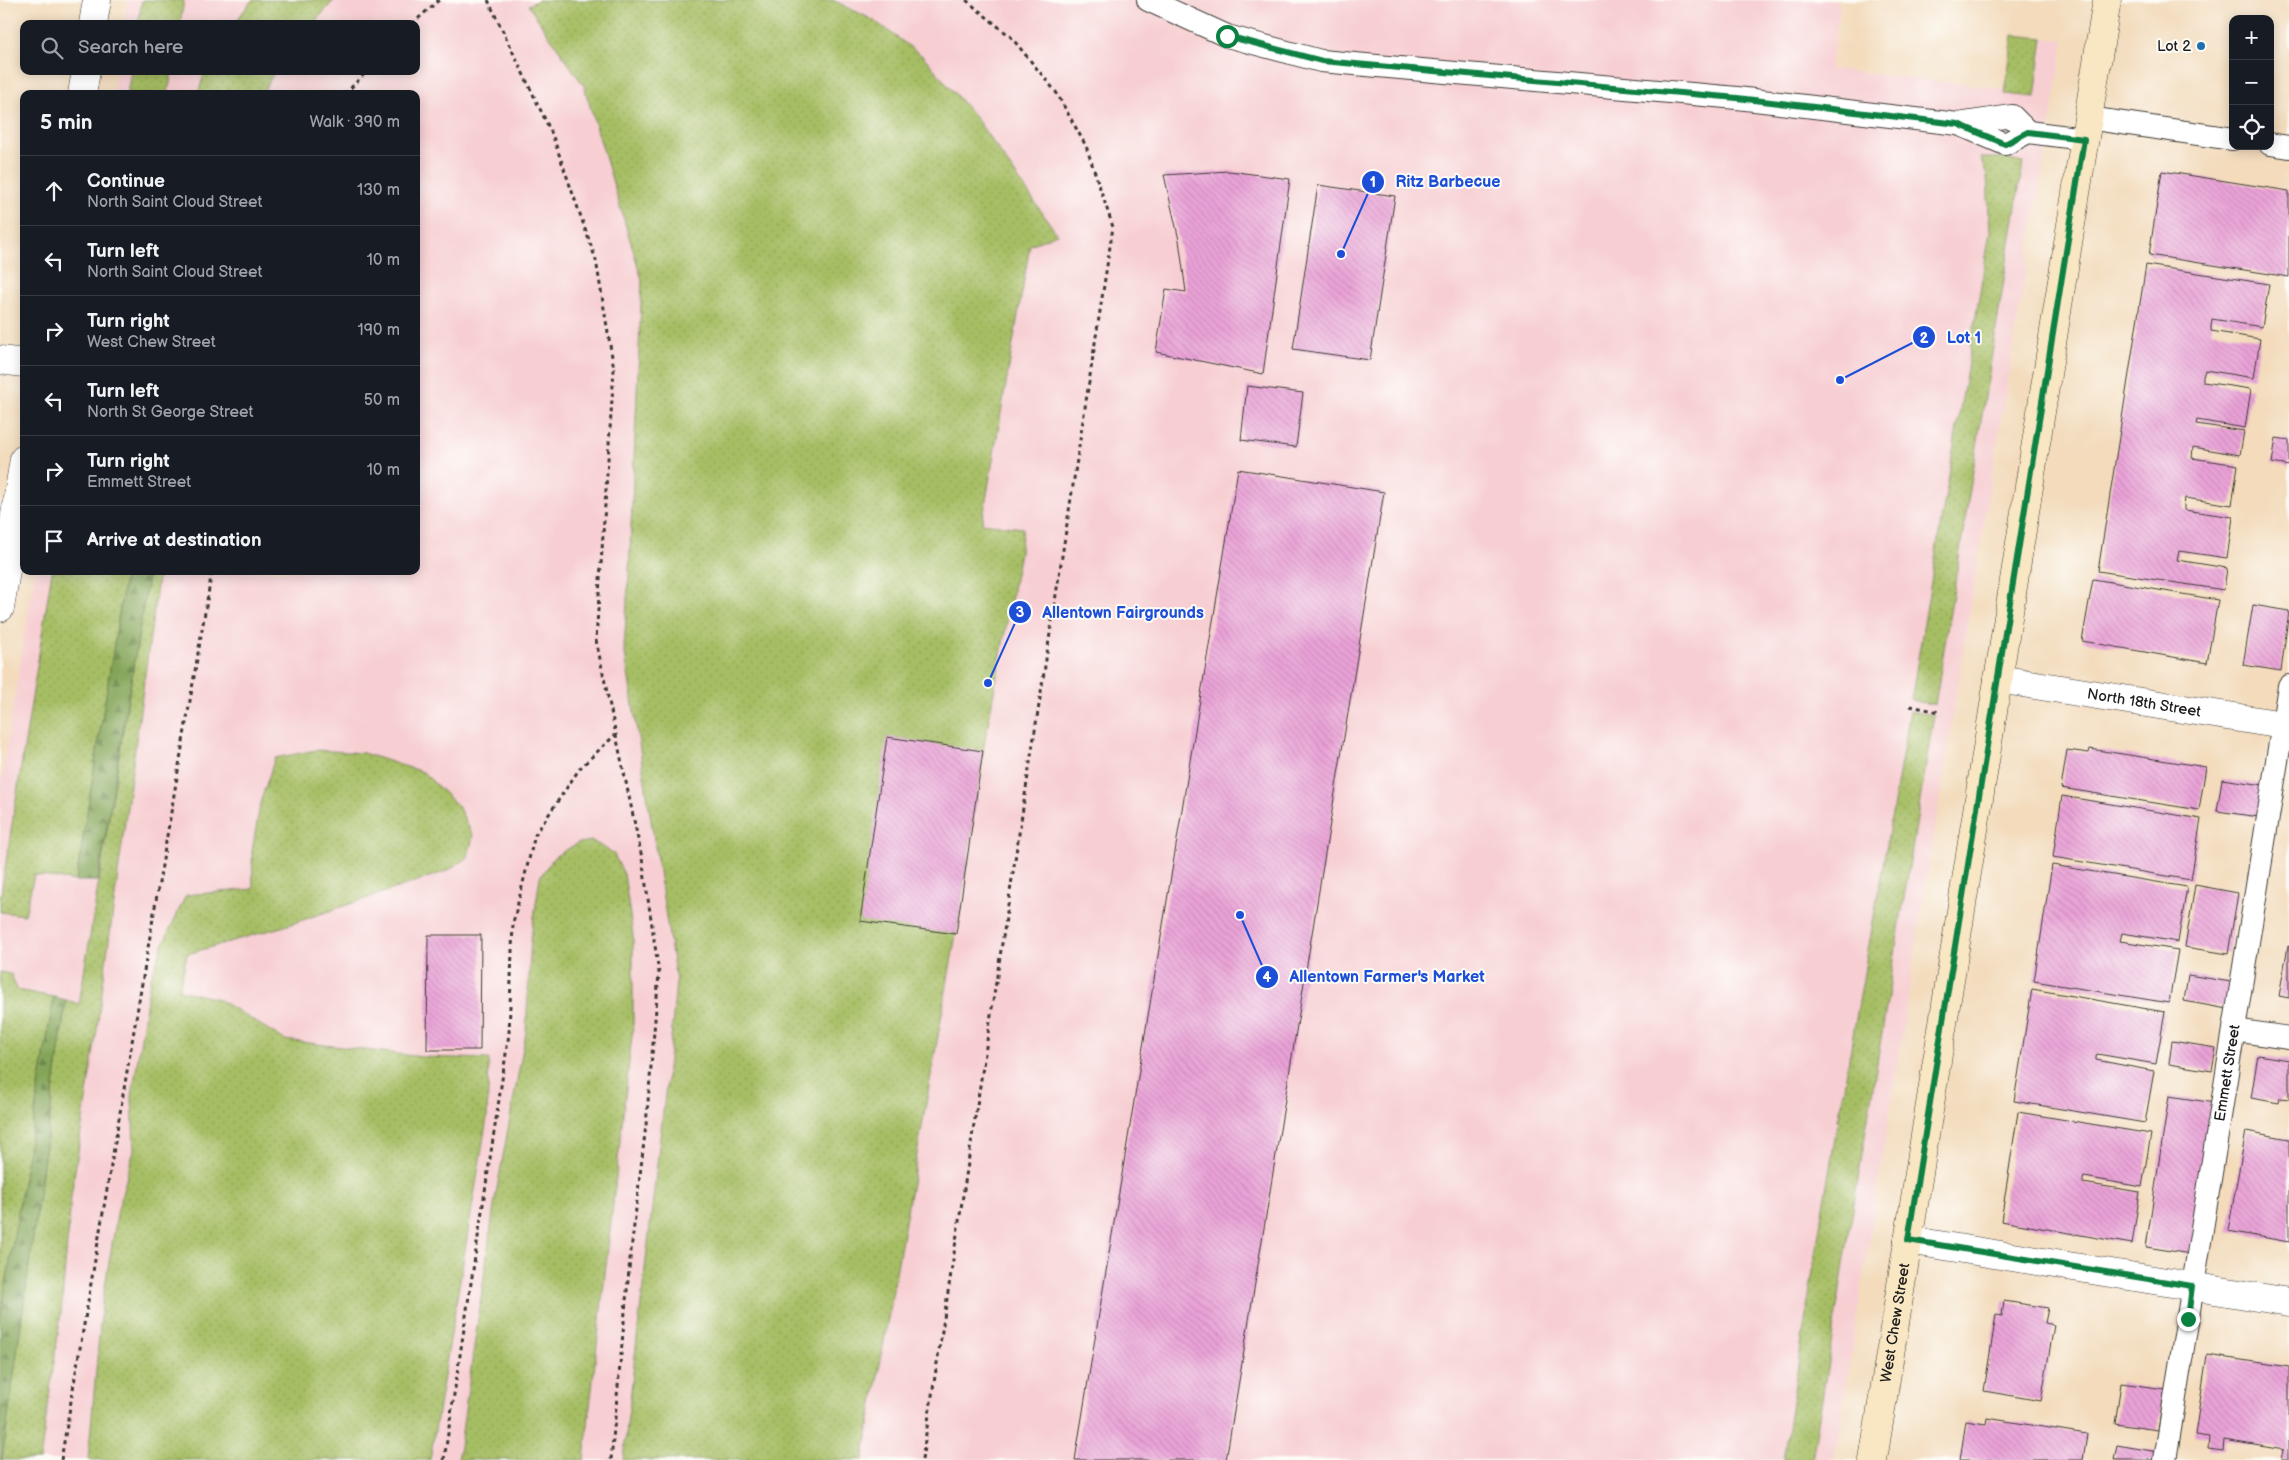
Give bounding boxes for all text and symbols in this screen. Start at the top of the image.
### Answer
map controls [2229,15,2274,150]
button: + [2229,15,2274,60]
search box [20,20,420,75]
route start [1216,25,1239,48]
icon: search [38,34,66,62]
text: Search here [78,36,183,59]
place label: Lot 2 [2157,37,2191,56]
marker: Lot 2 [2195,40,2207,52]
button: − [2229,60,2274,105]
button: locate [2229,105,2274,150]
text: 5 min [40,110,93,135]
text: Walk · 390 m [309,113,400,132]
callout: Ritz Barbecue [1361,166,1510,197]
text: Continue [87,170,165,193]
text: 1 [1370,173,1376,192]
text: Ritz Barbecue [1396,173,1500,192]
icon: ahead [40,177,68,205]
text: 130 m [357,181,400,200]
text: North Saint Cloud Street [87,193,262,212]
text: Turn left [87,240,159,263]
icon: left [40,247,68,275]
text: 10 m [367,251,400,270]
text: North Saint Cloud Street [87,263,262,282]
text: Turn right [87,310,170,333]
icon: right [40,317,68,345]
text: 190 m [358,321,400,340]
callout: Lot 1 [1912,322,1991,353]
text: 2 [1920,329,1929,348]
text: Lot 1 [1947,329,1981,348]
text: West Chew Street [87,333,216,352]
text: Turn left [87,380,159,403]
icon: left [40,387,68,415]
text: 50 m [364,391,400,410]
text: North St George Street [87,403,253,422]
text: Turn right [87,450,170,473]
icon: right [40,457,68,485]
text: 10 m [367,461,400,480]
text: Emmett Street [87,473,191,492]
icon: arrive [40,527,68,555]
text: Arrive at destination [87,529,262,552]
callout: Allentown Fairgrounds [1007,597,1214,628]
text: 3 [1016,603,1025,622]
text: Allentown Fairgrounds [1041,604,1204,623]
street label: North 18th Street [2086,684,2203,721]
callout: Allentown Farmer's Market [1254,961,1494,992]
text: 4 [1263,968,1272,987]
text: Allentown Farmer's Market [1288,968,1485,987]
street label: Emmett Street [2210,1023,2244,1123]
street label: West Chew Street [1876,1261,1914,1384]
route end [2177,1308,2200,1331]

